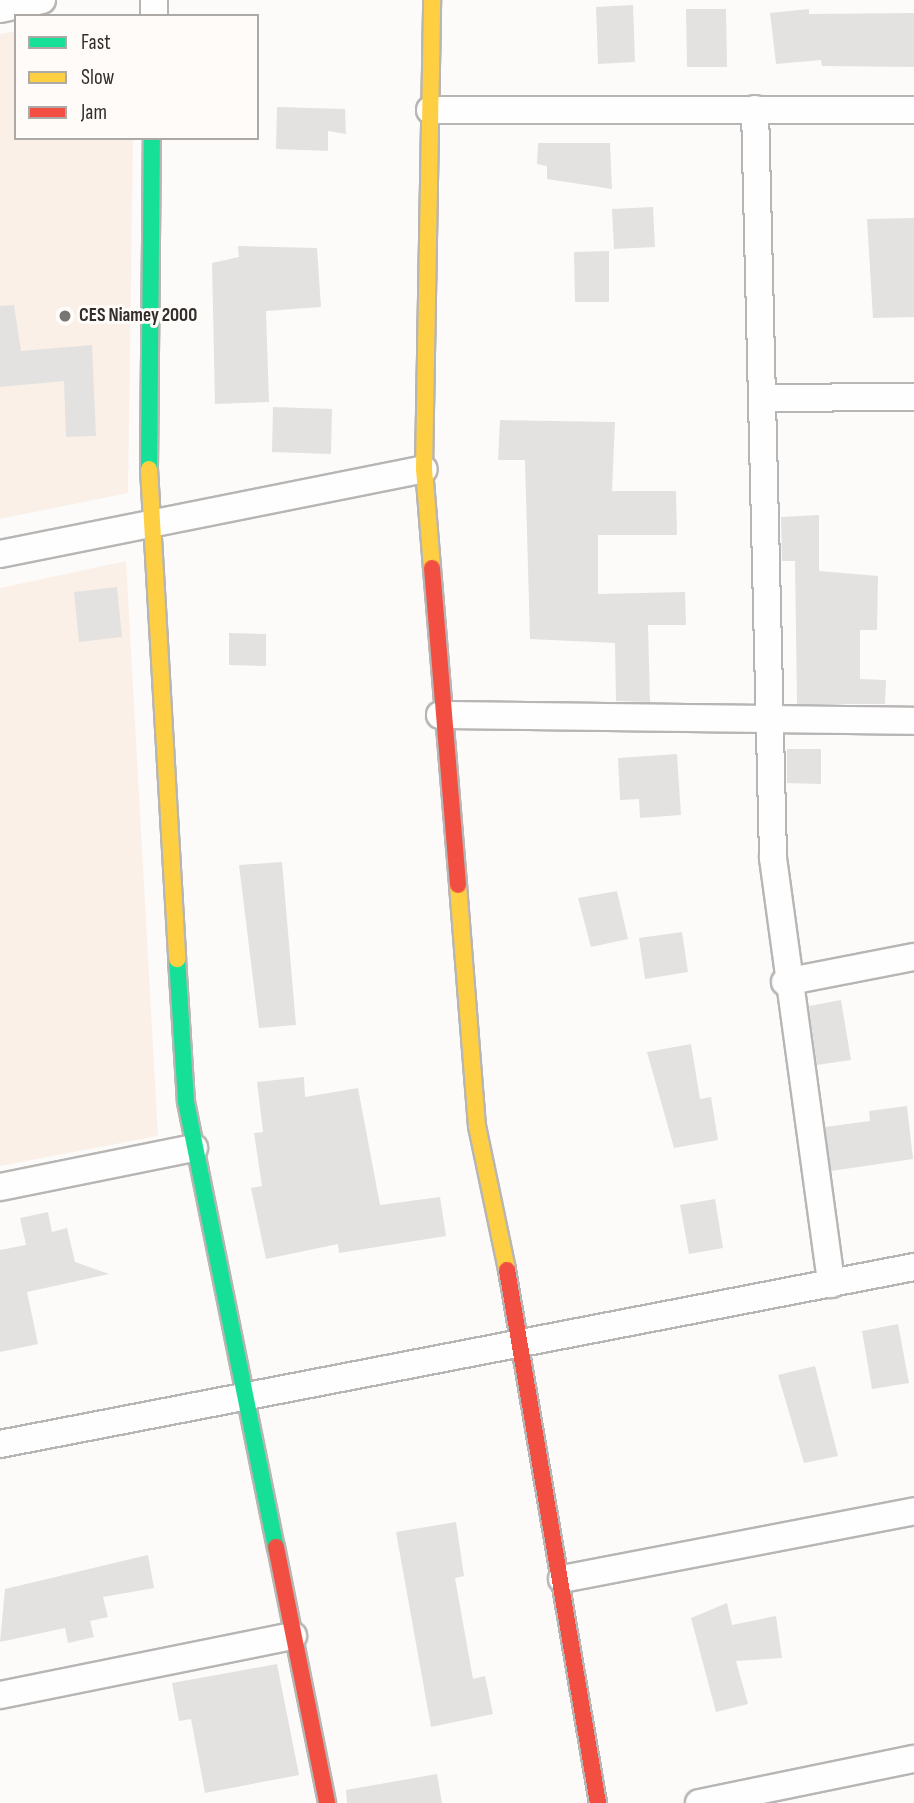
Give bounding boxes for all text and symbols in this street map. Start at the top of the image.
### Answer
legend [14,14,259,140]
text: Fast [81,30,111,55]
text: Slow [81,65,114,90]
text: Jam [81,100,107,125]
place label: CES Niamey 2000 [79,305,197,327]
marker: CES Niamey 2000 [57,308,73,324]

